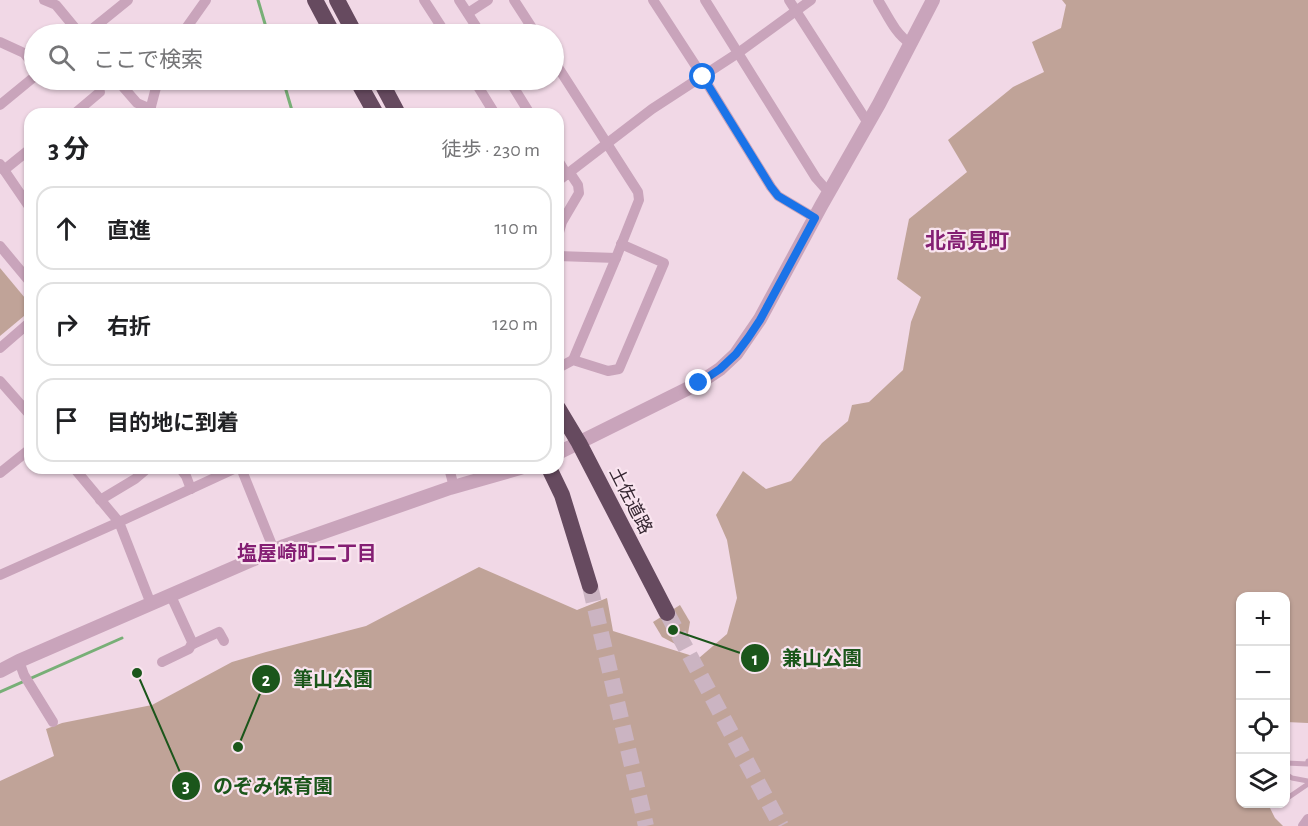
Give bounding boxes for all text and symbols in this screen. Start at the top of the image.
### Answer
search box [24,24,564,90]
icon: search [45,41,78,74]
text: ここで検索 [93,49,203,71]
route start [689,63,715,89]
text: 3 分 [48,137,89,163]
text: 徒歩 · 230 m [442,140,540,160]
icon: ahead [50,212,83,245]
text: 110 m [494,218,538,238]
text: 直進 [107,220,151,242]
district label: 北高見町 [925,230,1009,252]
icon: right [50,308,83,341]
text: 120 m [492,314,538,334]
text: 右折 [107,316,151,338]
route end [685,369,711,395]
icon: arrive [50,404,83,437]
text: 目的地に到着 [107,412,239,434]
street label: 土佐道路 [606,464,656,537]
district label: 塩屋崎町二丁目 [237,542,377,564]
map controls [1236,592,1290,808]
button: + [1236,592,1290,646]
callout: 兼山公園 [740,639,874,677]
button: − [1236,646,1290,700]
text: 兼山公園 [782,648,862,669]
text: 1 [752,651,758,669]
callout: 筆山公園 [251,660,385,698]
text: 筆山公園 [293,668,373,690]
text: 2 [262,672,271,690]
button: locate [1236,700,1290,754]
button: layers [1236,754,1290,808]
callout: のぞみ保育園 [171,767,345,805]
text: のぞみ保育園 [213,776,333,797]
text: 3 [182,778,190,796]

